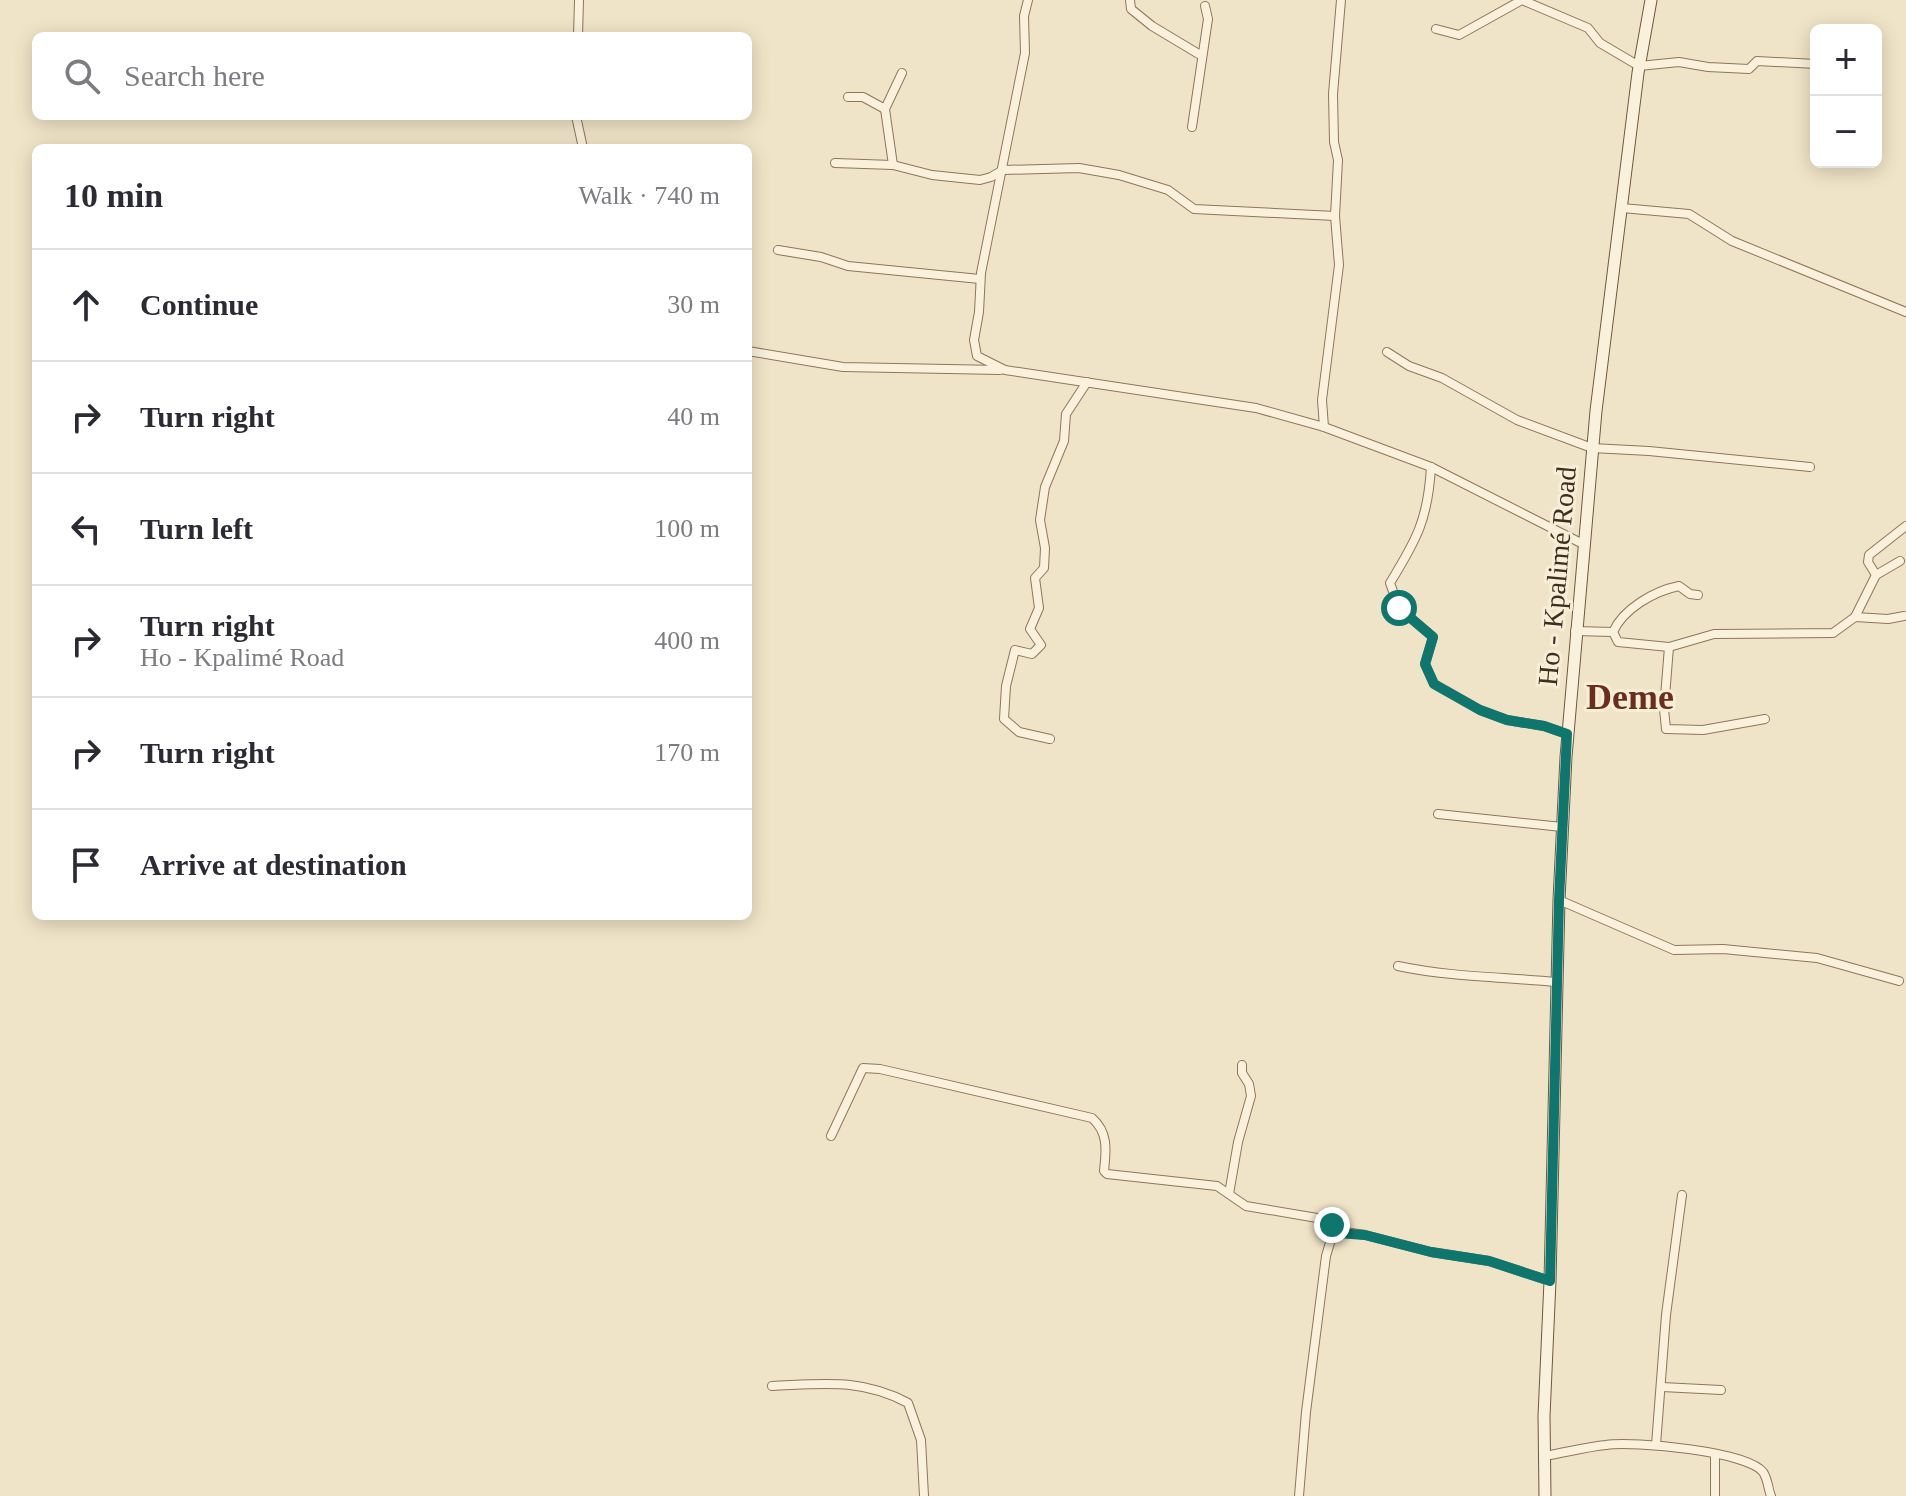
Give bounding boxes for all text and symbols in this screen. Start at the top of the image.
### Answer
map controls [1810,24,1882,168]
button: + [1810,24,1882,96]
search box [32,32,752,120]
icon: search [60,54,104,98]
text: Search here [124,59,265,92]
button: − [1810,96,1882,168]
text: 10 min [64,177,163,214]
text: Walk · 740 m [578,181,720,210]
icon: ahead [64,283,108,327]
text: Continue [140,288,258,321]
text: 30 m [667,290,720,319]
icon: right [64,395,108,439]
text: Turn right [140,400,275,433]
text: 40 m [667,402,720,431]
street label: Ho - Kpalimé Road [1532,465,1582,687]
icon: left [64,507,108,551]
text: Turn left [140,512,253,545]
text: 100 m [654,514,720,543]
route start [1381,590,1417,626]
text: Turn right [140,609,275,642]
icon: right [64,619,108,663]
text: 400 m [654,626,720,655]
text: Ho - Kpalimé Road [140,643,344,672]
district label: Deme [1586,677,1674,717]
icon: right [64,731,108,775]
text: Turn right [140,736,275,769]
text: 170 m [654,738,720,767]
icon: arrive [64,843,108,887]
text: Arrive at destination [140,848,407,881]
route end [1314,1207,1350,1243]

